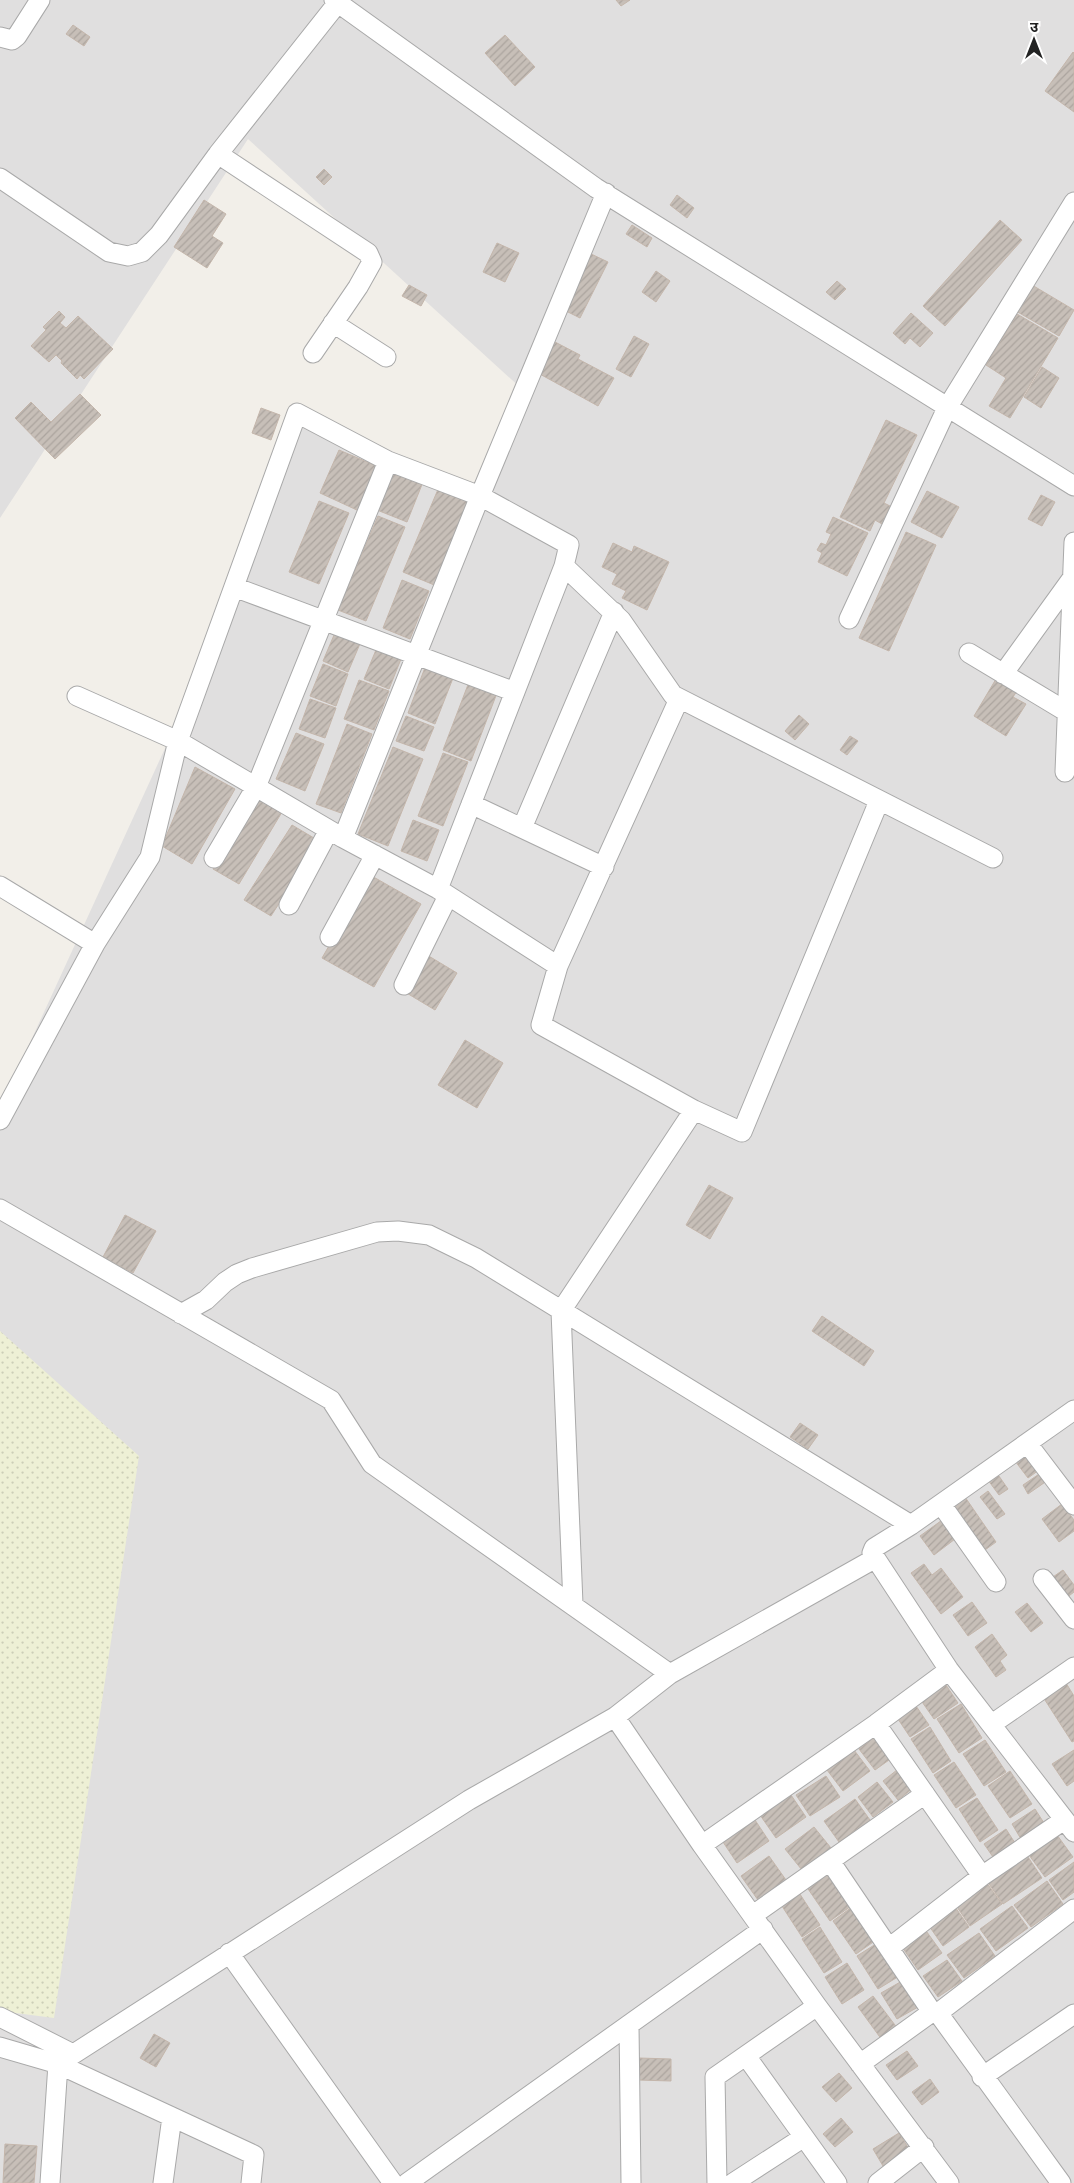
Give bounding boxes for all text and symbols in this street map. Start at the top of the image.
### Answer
north arrow [1009,15,1059,65]
text: उ [1030,19,1039,35]

